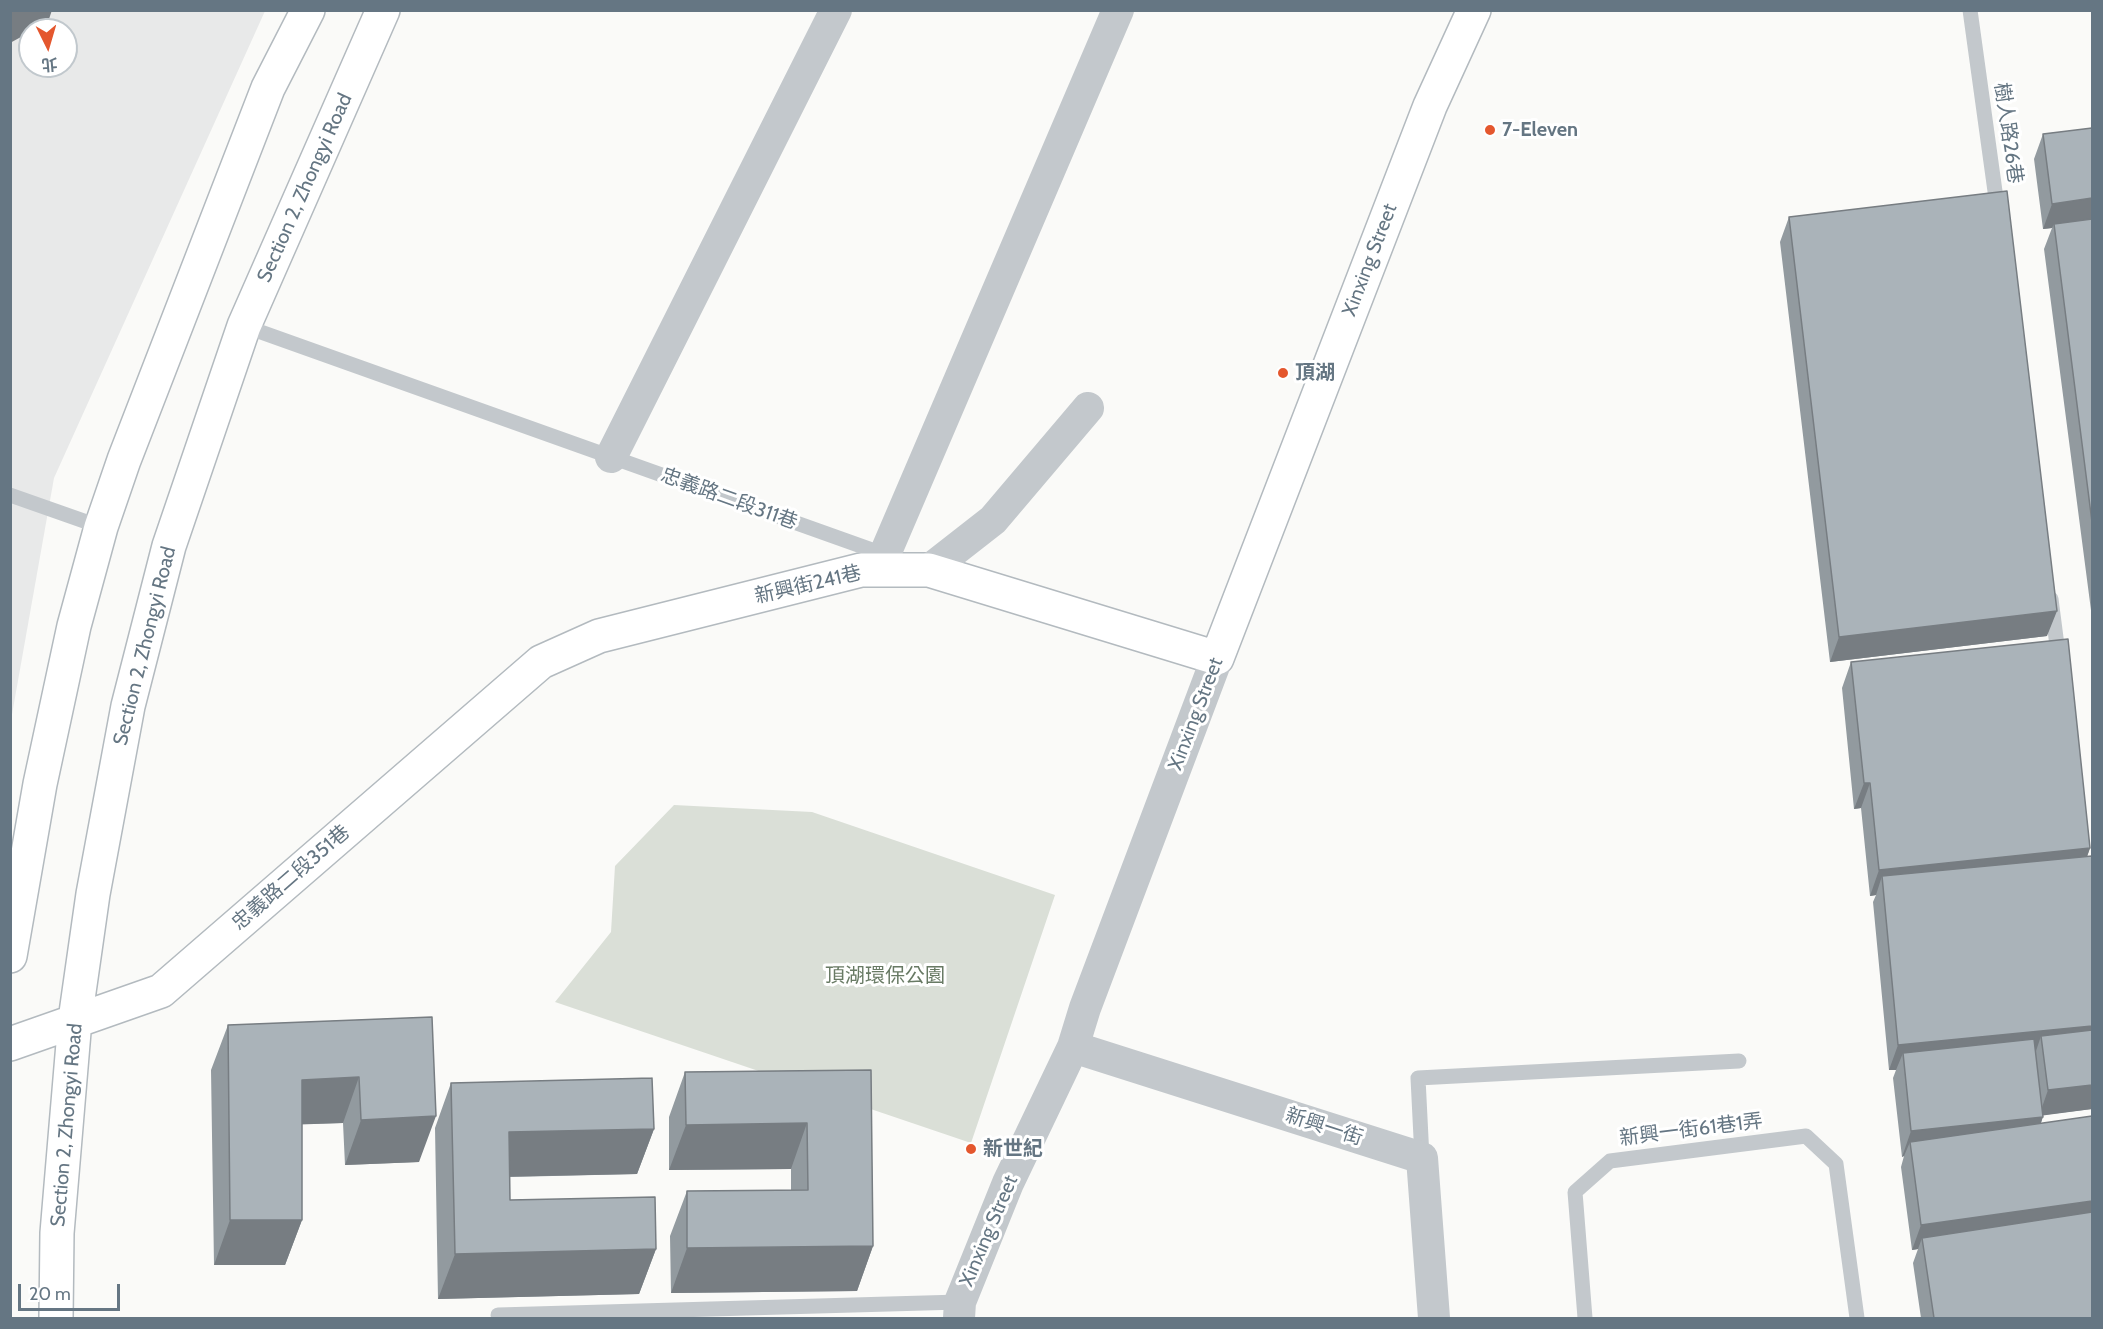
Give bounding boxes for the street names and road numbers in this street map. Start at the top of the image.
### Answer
street label: 樹人路26巷 [1989,81,2027,185]
street label: Section 2, Zhongyi Road [253,90,357,286]
street label: Xinxing Street [1338,200,1402,320]
street label: 忠義路二段311巷 [657,463,801,535]
street label: Section 2, Zhongyi Road [109,544,181,748]
street label: 新興街241巷 [752,561,864,609]
street label: Xinxing Street [1164,654,1228,774]
street label: 忠義路二段351巷 [227,820,355,936]
street label: Section 2, Zhongyi Road [46,1022,88,1228]
street label: 新興一街 [1282,1103,1366,1151]
street label: 新興一街61巷1弄 [1618,1109,1764,1151]
street label: Xinxing Street [955,1172,1023,1290]

